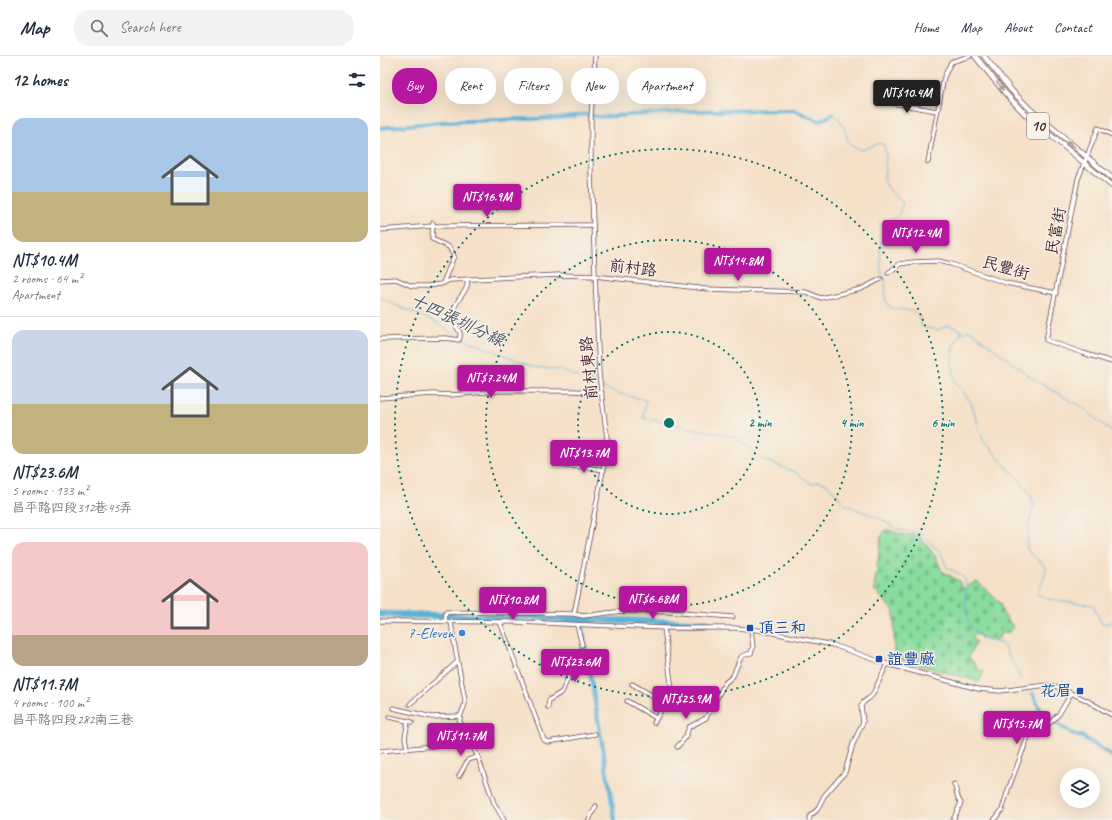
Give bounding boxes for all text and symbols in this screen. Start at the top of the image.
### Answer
search box [74,10,354,46]
text: Map [20,16,50,40]
icon: search [88,17,110,39]
text: Search here [120,18,181,37]
text: Home [913,19,939,36]
text: Map [961,19,982,36]
text: About [1004,19,1032,36]
text: Contact [1054,19,1092,36]
chip: Buy [392,68,437,104]
chip: Rent [445,68,496,104]
chip: Filters [504,68,563,104]
chip: New [571,68,619,104]
chip: Apartment [627,68,706,104]
icon: filters [346,69,368,91]
text: 12 homes [12,70,68,91]
pin: NT$10.4M [866,80,948,114]
one-way arrow [995,81,1004,92]
text: NT$10.4M [882,85,932,101]
road number: 10 [1027,113,1049,139]
one-way arrow [1066,139,1077,148]
icon: home [154,144,226,216]
pin: NT$16.9M [446,184,528,218]
text: NT$16.9M [462,189,512,205]
street label: 民富街 [1042,206,1070,256]
pin: NT$12.4M [875,220,957,254]
text: NT$12.4M [891,225,941,241]
pin: NT$14.8M [697,248,779,282]
text: NT$10.4M [12,250,77,271]
street label: 民豐街 [980,252,1032,284]
text: NT$14.8M [713,253,763,269]
street label: 前村路 [608,255,658,281]
text: 2 rooms · 64 m² [12,271,82,287]
text: Apartment [12,287,60,303]
water label: 十四張圳分線 [406,289,509,351]
street label: 前村東路 [576,335,602,401]
icon: home [154,356,226,428]
pin: NT$7.24M [450,365,532,399]
text: NT$7.24M [466,370,516,386]
text: 2 min [749,415,772,431]
text: 4 min [841,415,864,431]
text: 6 min [931,415,955,431]
centre of rings [662,416,676,430]
pin: NT$13.7M [543,440,625,474]
text: NT$13.7M [559,445,609,461]
text: NT$23.6M [12,462,77,483]
text: 5 rooms · 133 m² [12,483,88,499]
text: 昌平路四段312巷45弄 [12,500,132,516]
icon: home [154,568,226,640]
pin: NT$6.68M [612,586,694,620]
pin: NT$10.8M [472,587,554,621]
text: NT$6.68M [628,591,678,607]
text: NT$10.8M [488,592,538,608]
place label: 頂三和 [758,618,806,638]
place label: 7-Eleven [408,623,455,643]
marker: 頂三和 [745,623,755,633]
marker: 7-Eleven [457,628,467,638]
pin: NT$23.6M [534,649,616,683]
place label: 誼豐廠 [887,649,935,669]
text: NT$23.6M [550,654,600,670]
marker: 誼豐廠 [874,654,884,664]
text: NT$11.7M [12,674,77,695]
place label: 花眉 [1040,681,1072,701]
pin: NT$25.9M [645,686,727,720]
marker: 花眉 [1075,686,1085,696]
text: NT$25.9M [661,691,711,707]
text: 4 rooms · 100 m² [12,695,88,711]
pin: NT$15.7M [976,711,1058,745]
text: 昌平路四段282南三巷 [12,712,134,728]
text: NT$15.7M [992,716,1042,732]
pin: NT$11.7M [420,723,502,757]
text: NT$11.7M [436,728,486,744]
map controls [1060,768,1100,808]
button: layers [1060,768,1100,808]

